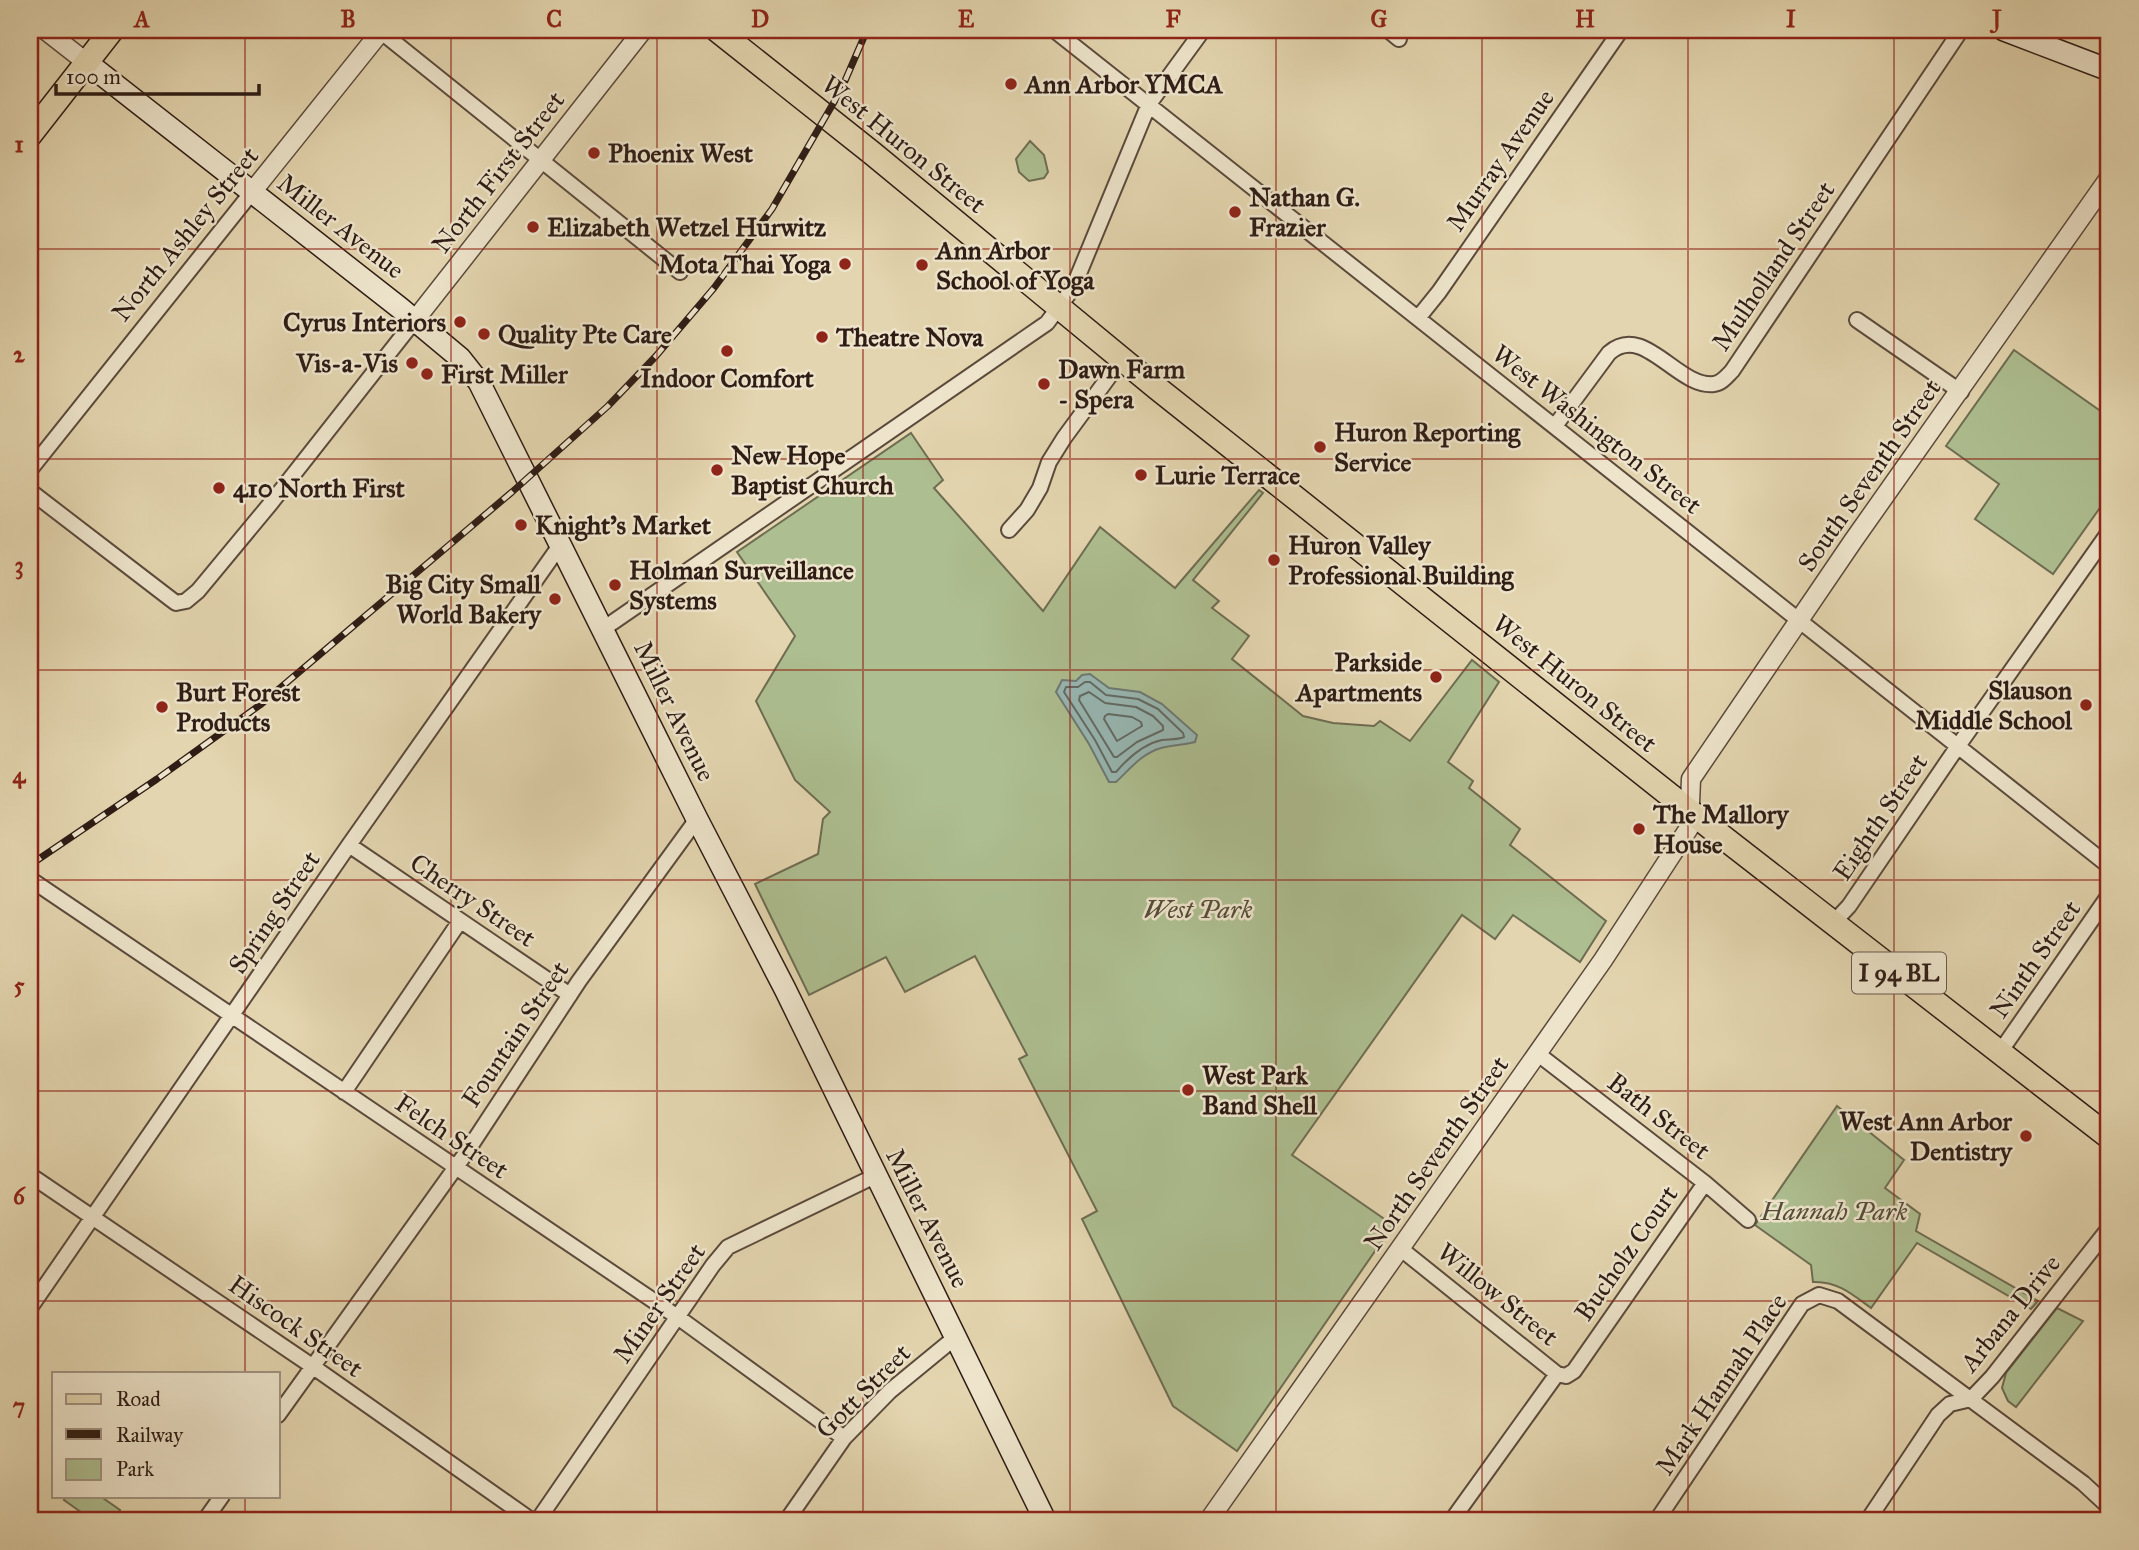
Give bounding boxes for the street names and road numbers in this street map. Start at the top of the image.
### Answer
street label: West Huron Street [815,68,993,220]
street label: Murray Avenue [1439,83,1561,237]
street label: North First Street [425,85,571,259]
street label: North Ashley Street [105,140,265,328]
street label: Miller Avenue [271,167,411,286]
street label: Mulholland Street [1705,175,1841,357]
street label: West Washington Street [1486,337,1708,521]
street label: South Seventh Street [1791,373,1947,577]
street label: West Huron Street [1486,607,1664,759]
street label: Miller Avenue [627,636,723,787]
street label: Eighth Street [1826,748,1934,886]
street label: Spring Street [221,845,327,979]
street label: Cherry Street [404,846,542,954]
street label: Ninth Street [1983,894,2087,1024]
road number: I 94 BL [1852,953,1946,993]
street label: Fountain Street [454,955,576,1113]
street label: North Seventh Street [1357,1050,1515,1256]
street label: Bath Street [1601,1066,1717,1166]
street label: Felch Street [389,1086,515,1186]
street label: Miller Avenue [879,1143,977,1293]
street label: Bucholz Court [1568,1179,1684,1327]
street label: Willow Street [1431,1236,1565,1352]
street label: Miner Street [606,1237,712,1369]
street label: Arbana Drive [1952,1248,2067,1379]
street label: Hiscock Street [223,1268,369,1384]
street label: Mark Hannah Place [1648,1287,1794,1481]
street label: Gott Street [809,1337,917,1445]

